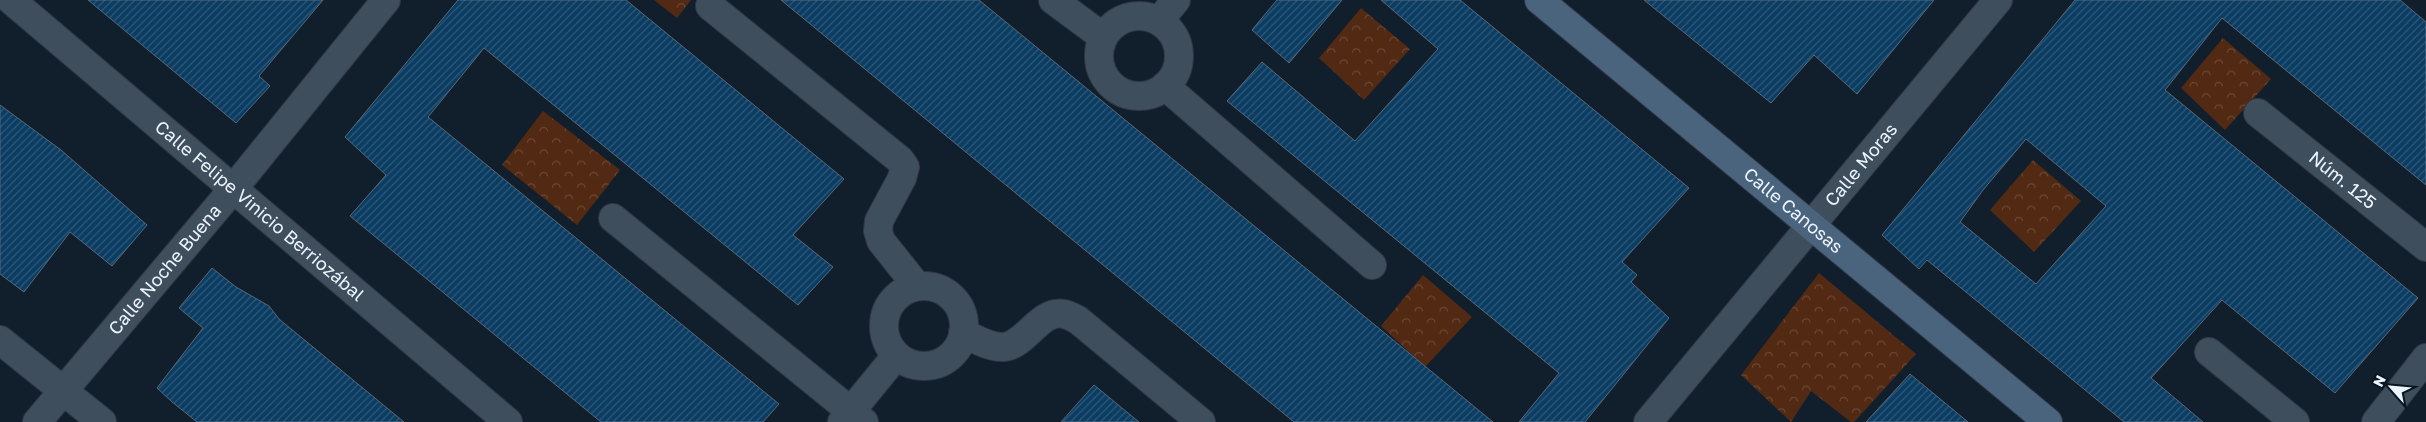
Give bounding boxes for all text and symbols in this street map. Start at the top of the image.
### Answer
street label: Calle Felipe Vinicio Berriozábal [151,115,369,305]
street label: Calle Moras [1820,118,1901,210]
street label: Núm. 125 [2305,146,2381,213]
street label: Calle Canosas [1740,162,1848,257]
street label: Calle Noche Buena [103,199,225,339]
north arrow [2366,362,2416,412]
text: N [2369,372,2389,389]

